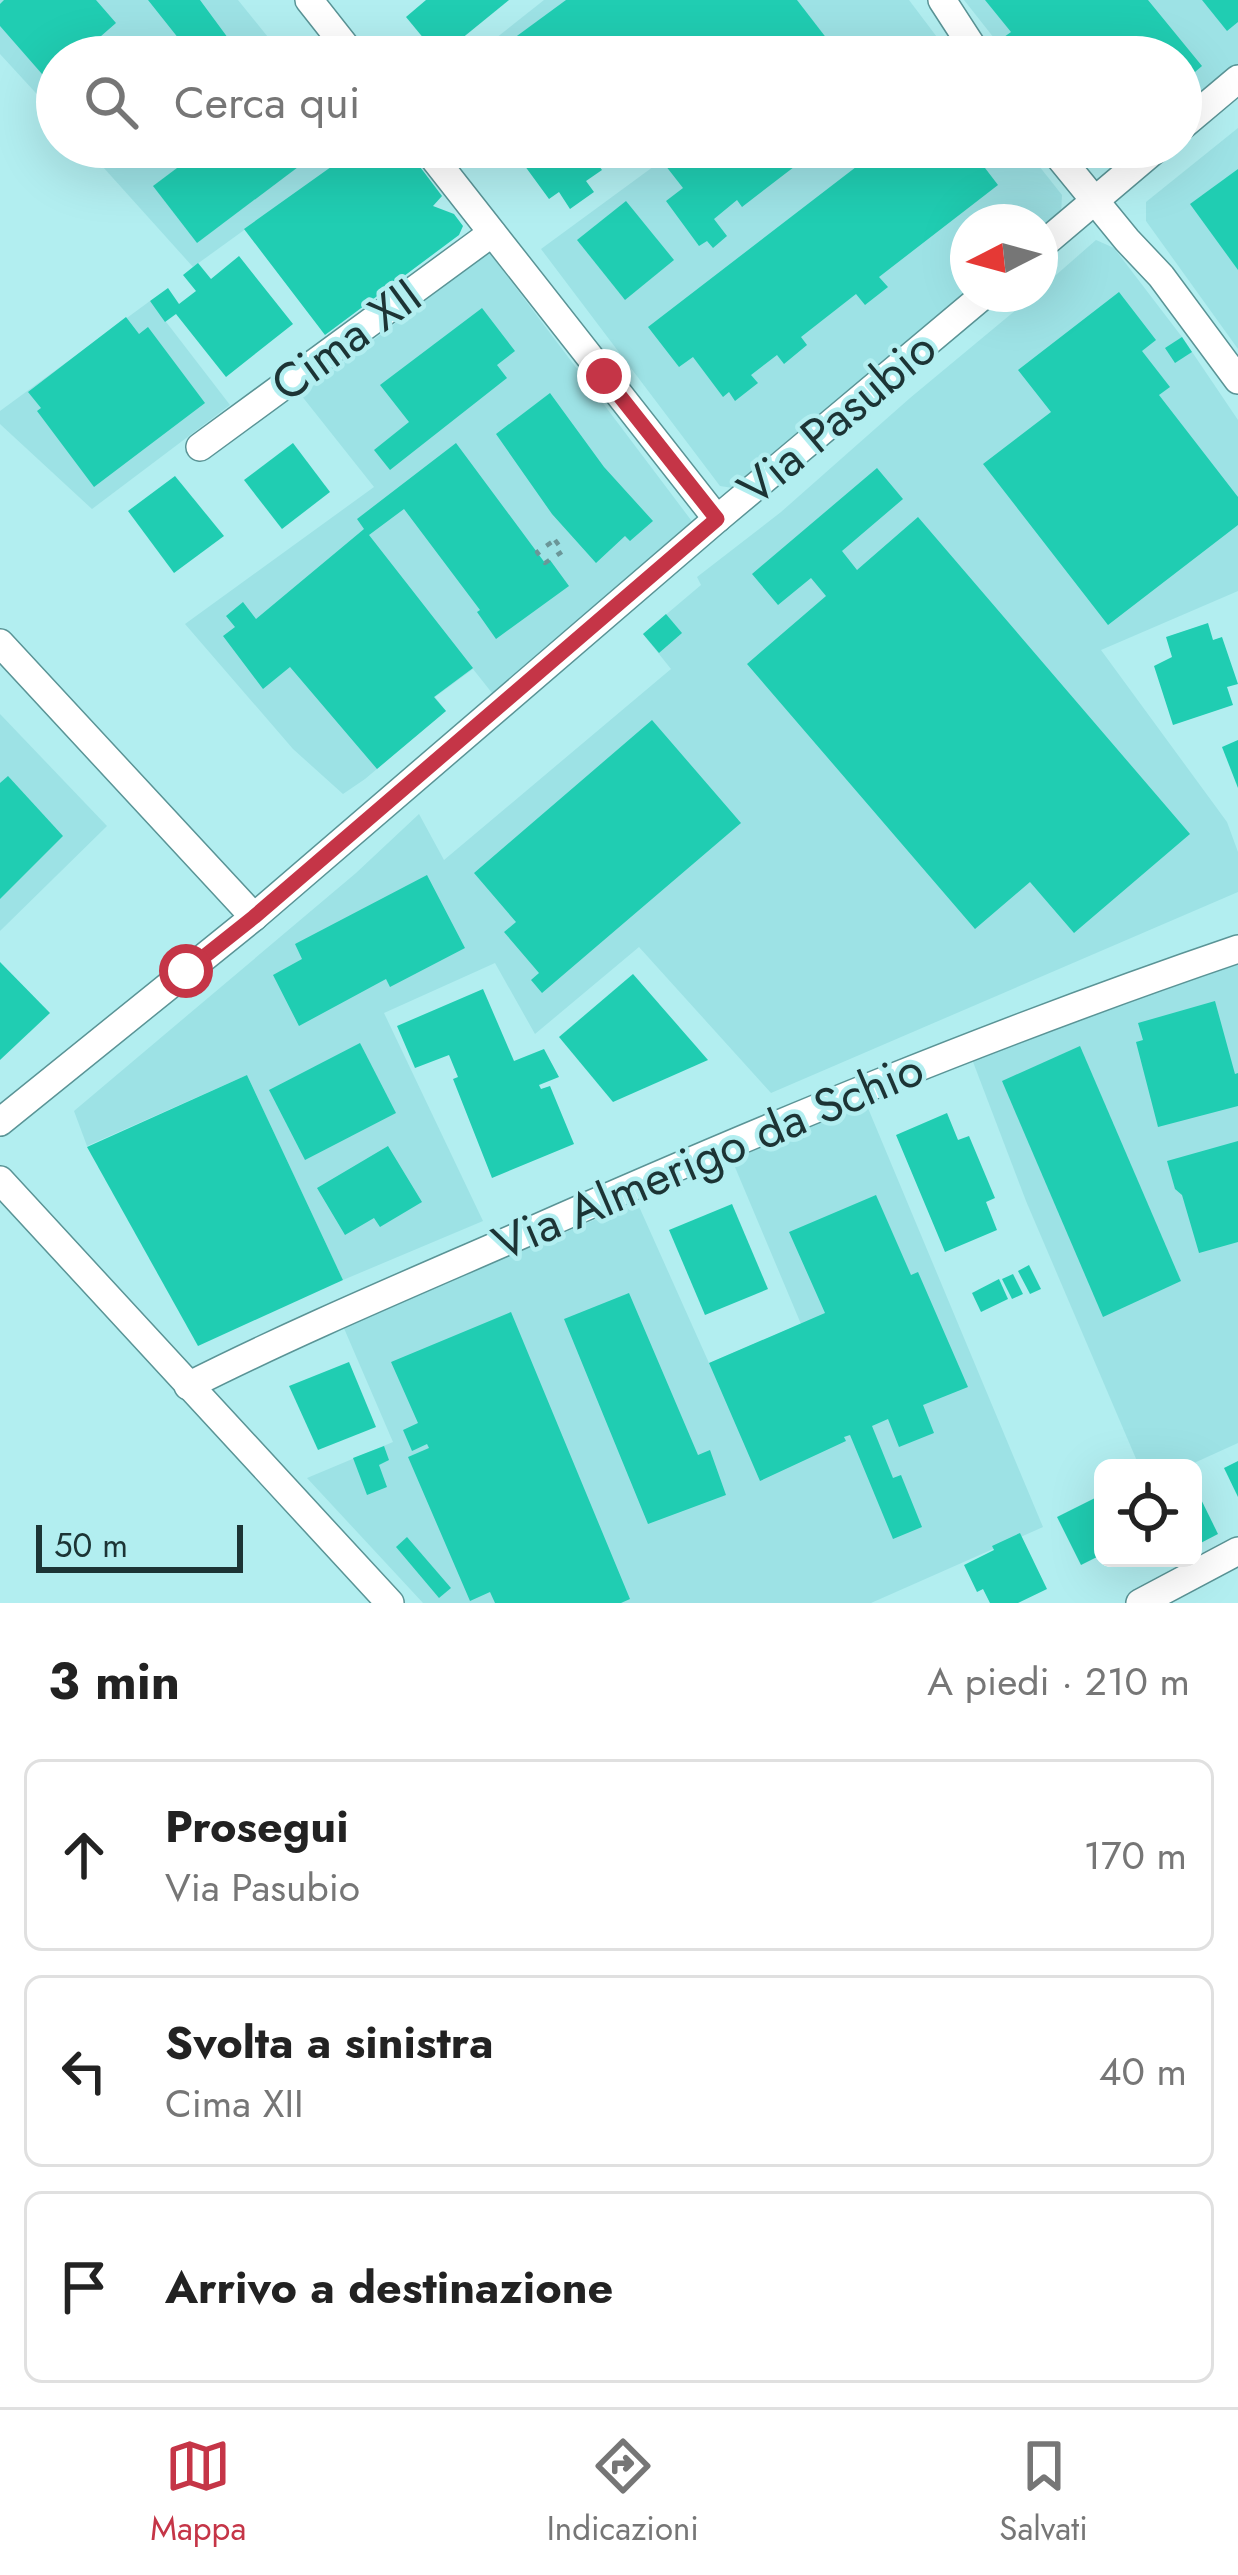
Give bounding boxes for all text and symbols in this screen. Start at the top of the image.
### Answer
search box [36,36,1202,168]
icon: search [78,69,144,135]
text: Cerca qui [174,70,360,135]
north arrow [950,204,1058,312]
street label: Cima XII [257,262,435,418]
street label: Via Pasubio [723,314,951,522]
route end [577,349,631,403]
route start [159,944,213,998]
street label: Via Almerigo da Schio [482,1034,934,1278]
map controls [1094,1459,1202,1567]
button: locate [1094,1459,1202,1567]
scale bar [36,1519,243,1572]
text: 50 m [54,1522,128,1569]
text: 3 min [48,1644,180,1718]
text: A piedi · 210 m [927,1653,1190,1710]
text: Prosegui [165,1794,349,1859]
icon: ahead [51,1822,117,1888]
text: 170 m [1083,1827,1187,1884]
text: Via Pasubio [165,1859,360,1916]
text: Svolta a sinistra [165,2010,494,2075]
icon: left [51,2038,117,2104]
text: 40 m [1099,2043,1187,2100]
text: Cima XII [165,2075,304,2132]
icon: arrive [51,2254,117,2320]
text: Arrivo a destinazione [165,2255,613,2320]
tab: Mappa [150,2433,246,2552]
tab: Indicazioni [547,2433,699,2552]
tab: Salvati [999,2433,1088,2552]

